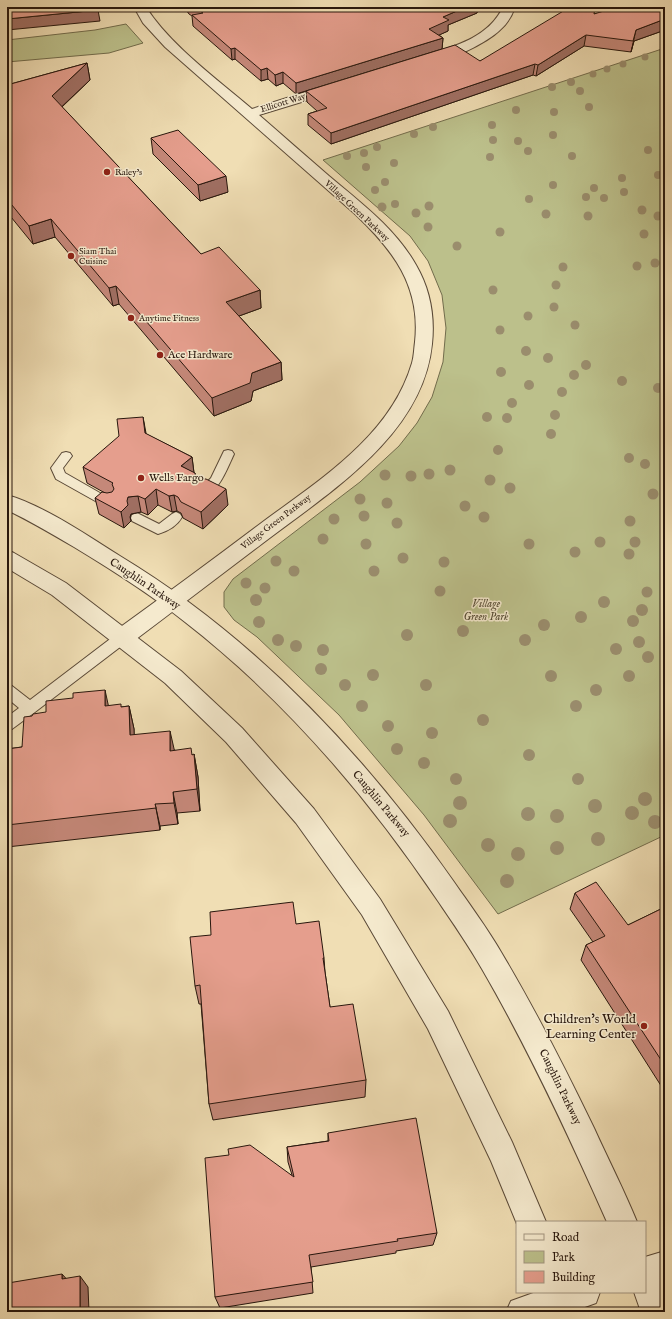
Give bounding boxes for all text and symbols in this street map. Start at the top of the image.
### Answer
street label: Ellicott Way [259,91,307,115]
marker: Raley's [102,167,112,177]
place label: Raley's [115,167,142,178]
street label: Village Green Parkway [322,177,392,244]
place label: Siam Thai Cuisine [79,246,117,267]
marker: Siam Thai Cuisine [66,251,76,261]
marker: Anytime Fitness [126,313,136,323]
place label: Anytime Fitness [138,313,199,324]
place label: Ace Hardware [167,348,233,362]
marker: Ace Hardware [155,350,165,360]
place label: Wells Fargo [149,471,204,485]
marker: Wells Fargo [136,473,146,483]
street label: Village Green Parkway [238,492,314,553]
street label: Caughlin Parkway [107,555,184,613]
park label: Village Green Park [463,597,509,624]
street label: Caughlin Parkway [349,768,413,841]
place label: Children's World Learning Center [543,1011,636,1043]
marker: Children's World Learning Center [639,1021,649,1031]
street label: Caughlin Parkway [536,1047,585,1128]
legend [516,1221,646,1293]
text: Road [552,1230,580,1245]
text: Park [552,1250,575,1265]
text: Building [552,1270,596,1285]

